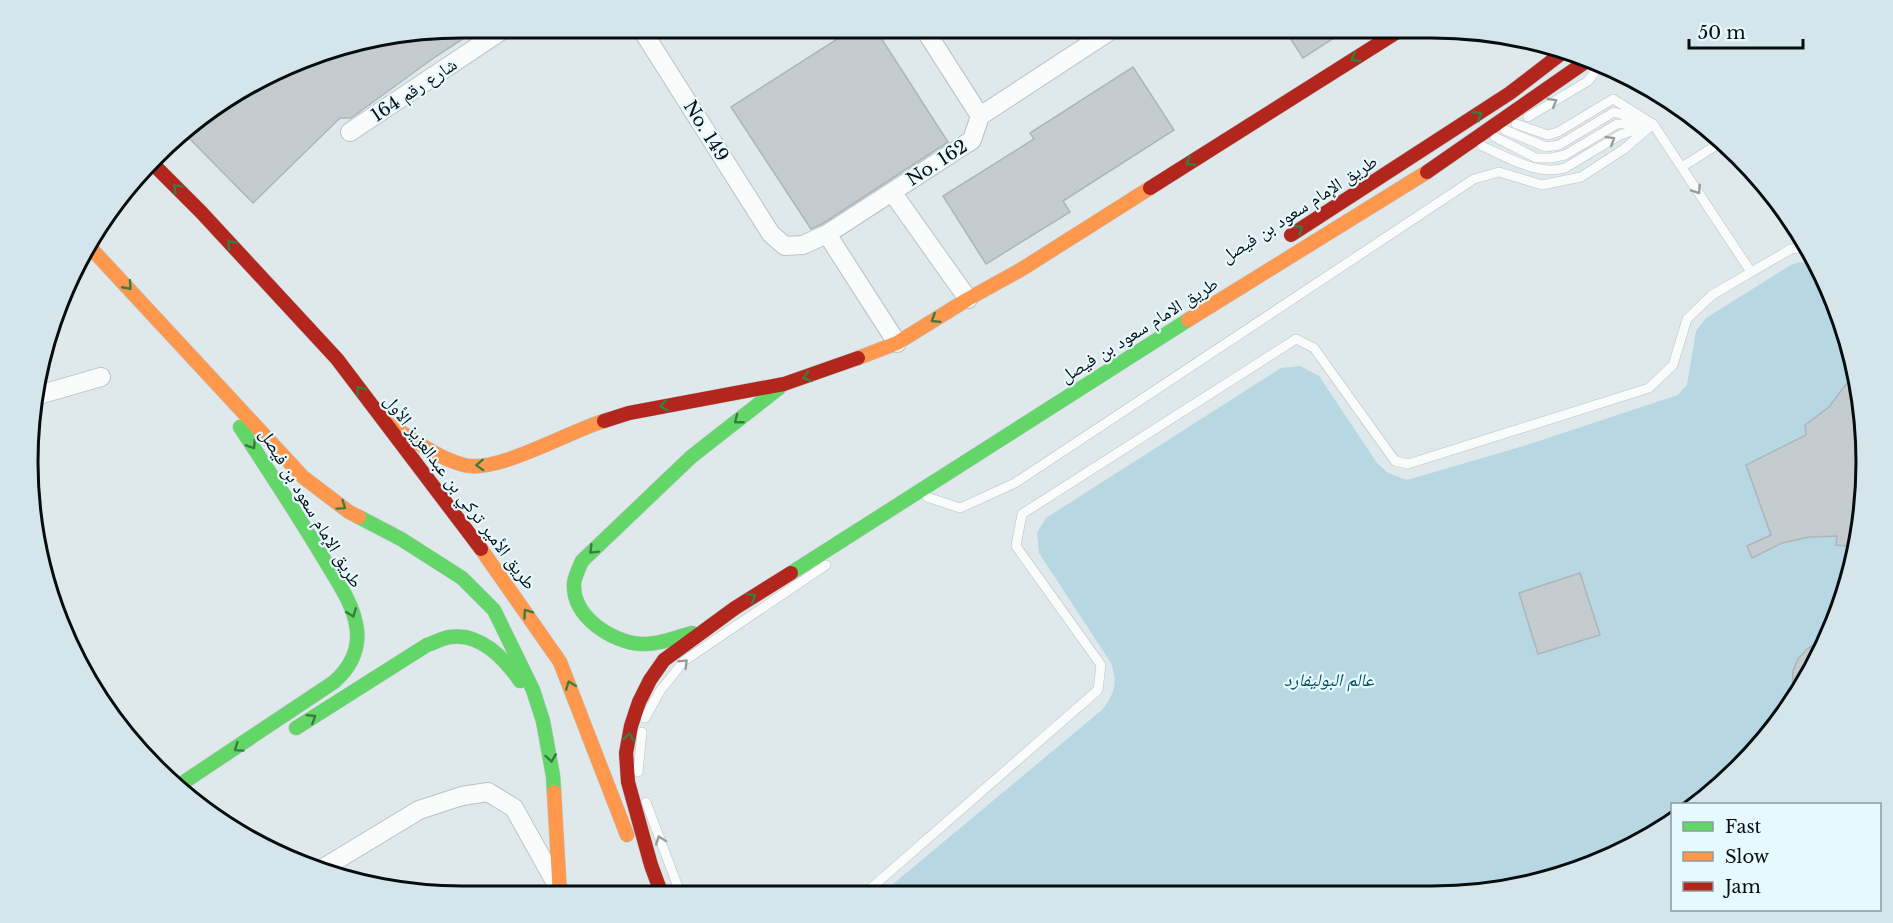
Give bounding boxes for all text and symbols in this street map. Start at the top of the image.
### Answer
scale bar [1689,12,1803,50]
text: 50 m [1698,22,1746,44]
one-way arrow [1351,50,1361,62]
street label: شارع رقم 164 [367,53,462,128]
street label: No. 149 [679,97,733,165]
one-way arrow [1547,98,1557,109]
one-way arrow [1472,110,1482,122]
street label: No. 162 [902,135,972,191]
one-way arrow [1605,136,1615,148]
street label: طريق الإمام سعود بن فيصل [1217,150,1382,269]
one-way arrow [1186,155,1197,166]
one-way arrow [1690,183,1701,194]
one-way arrow [173,184,184,195]
one-way arrow [1293,225,1303,237]
one-way arrow [227,241,238,251]
street label: طريق الامام سعود بن فيصل [1056,272,1223,388]
one-way arrow [121,279,132,290]
one-way arrow [931,312,941,324]
one-way arrow [802,370,813,382]
one-way arrow [357,385,368,396]
street label: طريق الأمير تركي بن عبدالعزيز الأول [376,390,541,596]
one-way arrow [660,400,669,412]
one-way arrow [733,413,744,424]
street label: طريق الإمام سعود بن فيصل [254,424,367,592]
one-way arrow [245,439,257,449]
one-way arrow [475,459,484,472]
one-way arrow [336,499,346,511]
one-way arrow [589,543,600,554]
one-way arrow [745,593,756,604]
one-way arrow [344,607,357,617]
one-way arrow [523,609,534,620]
one-way arrow [677,659,688,670]
park label: عالم البوليفارد [1284,669,1375,692]
one-way arrow [564,680,577,691]
one-way arrow [306,713,316,725]
one-way arrow [622,732,635,742]
one-way arrow [234,741,245,752]
one-way arrow [544,753,556,762]
legend [1671,803,1881,911]
text: Fast [1725,816,1762,838]
one-way arrow [655,836,668,846]
text: Slow [1725,846,1770,868]
text: Jam [1723,876,1761,898]

